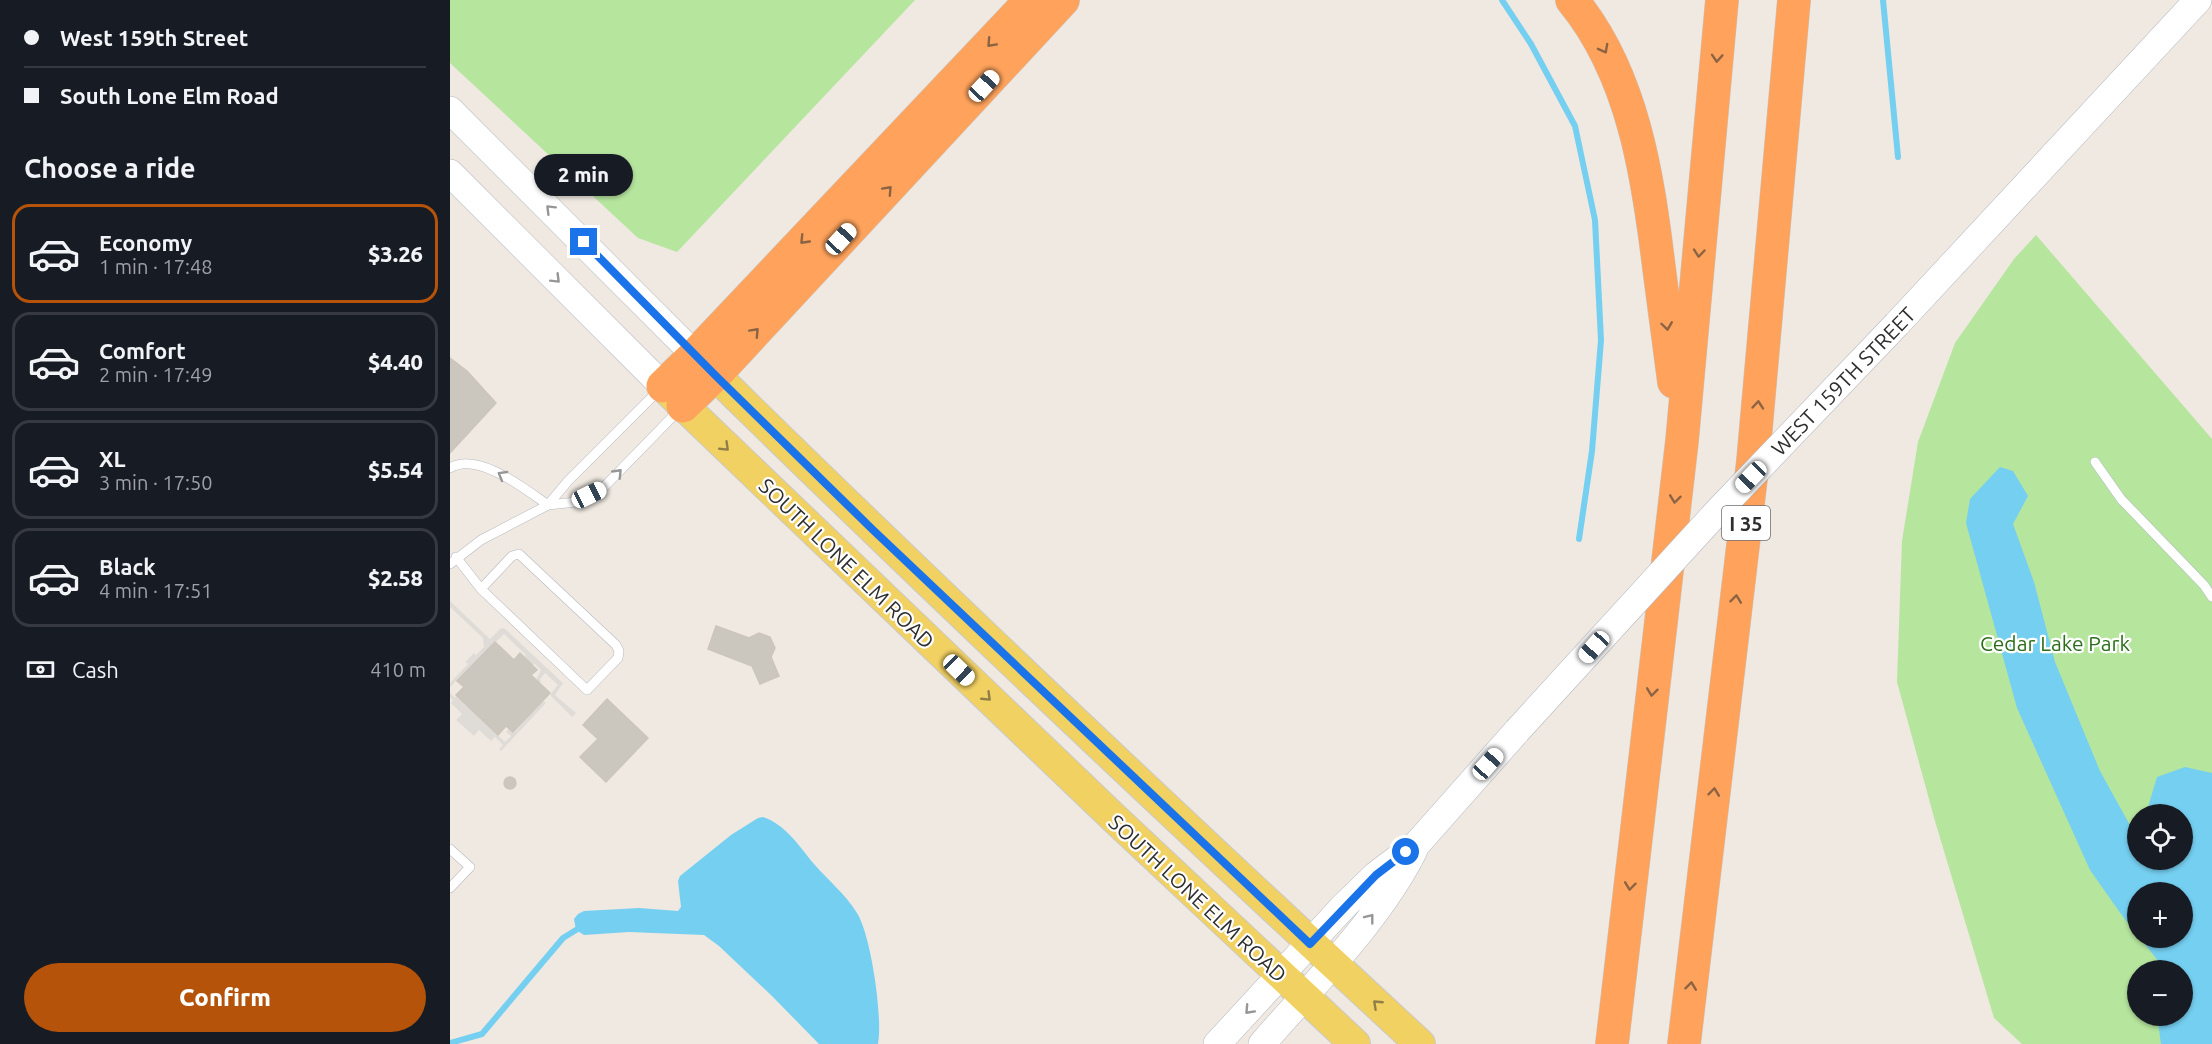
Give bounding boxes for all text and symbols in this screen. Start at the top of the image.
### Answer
text: West 159th Street [60,25,248,50]
one-way arrow [987,36,998,46]
one-way arrow [1597,43,1608,54]
one-way arrow [1711,54,1724,63]
car [965,67,1003,105]
text: South Lone Elm Road [60,83,279,108]
text: Choose a ride [24,153,196,183]
callout: 2 min [534,155,634,197]
text: 2 min [558,163,609,186]
one-way arrow [880,186,891,197]
one-way arrow [546,205,557,216]
car [822,220,860,258]
icon: car [27,227,81,281]
route end [570,228,597,255]
text: Economy [99,230,192,255]
one-way arrow [800,233,811,244]
text: $3.26 [368,241,423,266]
one-way arrow [1693,248,1706,257]
text: 1 min · 17:48 [99,255,213,278]
one-way arrow [549,272,560,283]
street label: WEST 159TH STREET [1766,302,1920,460]
one-way arrow [1660,321,1672,330]
one-way arrow [747,329,758,340]
icon: car [27,335,81,389]
text: Comfort [99,338,186,363]
text: $4.40 [368,349,423,374]
text: 2 min · 17:49 [99,363,213,386]
one-way arrow [1751,400,1764,409]
one-way arrow [718,439,729,450]
icon: car [27,443,81,497]
text: XL [99,446,126,471]
text: $5.54 [368,457,423,482]
car [1732,458,1770,496]
one-way arrow [611,469,622,479]
text: 3 min · 17:50 [99,471,213,494]
one-way arrow [498,471,508,482]
street label: SOUTH LONE ELM ROAD [755,473,939,653]
car [569,479,609,511]
one-way arrow [1669,494,1682,503]
road number: I 35 [1722,506,1770,540]
icon: car [27,551,81,605]
text: Black [99,554,156,579]
text: $2.58 [368,565,423,590]
text: 4 min · 17:51 [99,579,213,602]
one-way arrow [1730,594,1742,603]
car [1575,628,1613,666]
park label: Cedar Lake Park [1980,631,2130,655]
car [940,651,978,689]
icon: cash [24,653,57,686]
text: Cash [72,657,119,682]
text: 410 m [370,658,426,681]
one-way arrow [1647,688,1659,697]
one-way arrow [980,690,991,701]
car [1469,745,1507,783]
one-way arrow [1707,788,1720,797]
map controls [2127,804,2193,1026]
button: locate [2127,804,2193,870]
street label: SOUTH LONE ELM ROAD [1104,809,1292,987]
route start [1392,838,1419,865]
one-way arrow [1624,882,1637,891]
button: + [2127,882,2193,948]
one-way arrow [1362,914,1373,925]
button: − [2127,960,2193,1026]
button: Confirm [24,963,426,1032]
one-way arrow [1684,981,1697,990]
one-way arrow [1373,1000,1383,1011]
one-way arrow [1245,1004,1256,1014]

